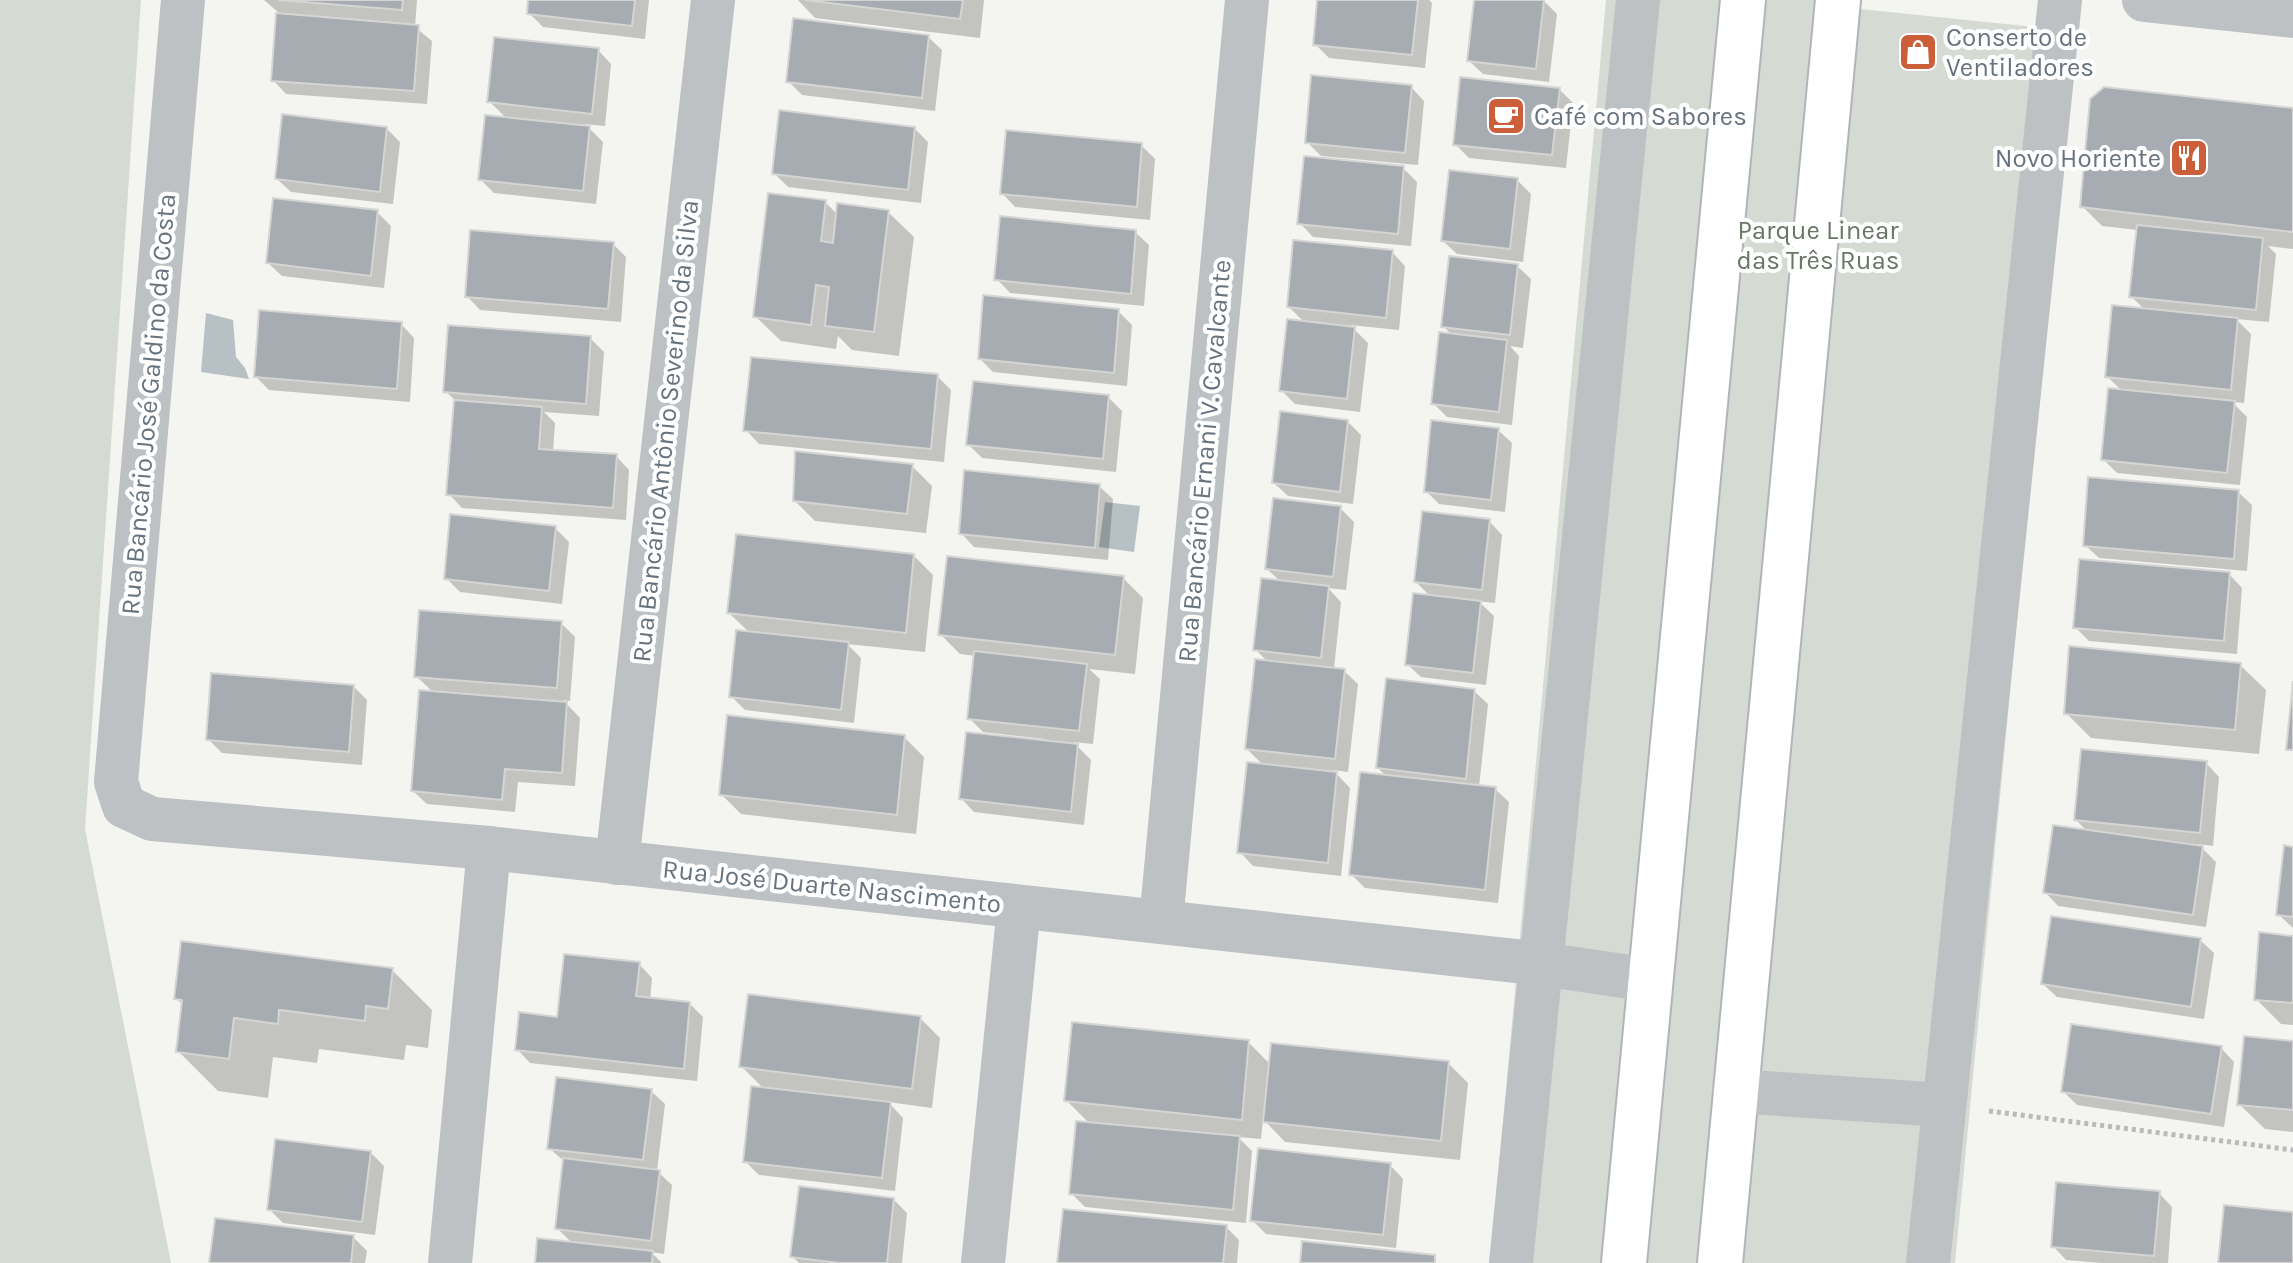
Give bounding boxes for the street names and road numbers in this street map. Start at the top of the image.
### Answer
street label: Rua Bancário José Galdino da Costa [115,192,182,616]
street label: Rua Bancário Antônio Severino da Silva [626,198,705,664]
street label: Rua Bancário Ernani V. Cavalcante [1171,258,1238,664]
street label: Rua José Duarte Nascimento [661,853,1003,920]

